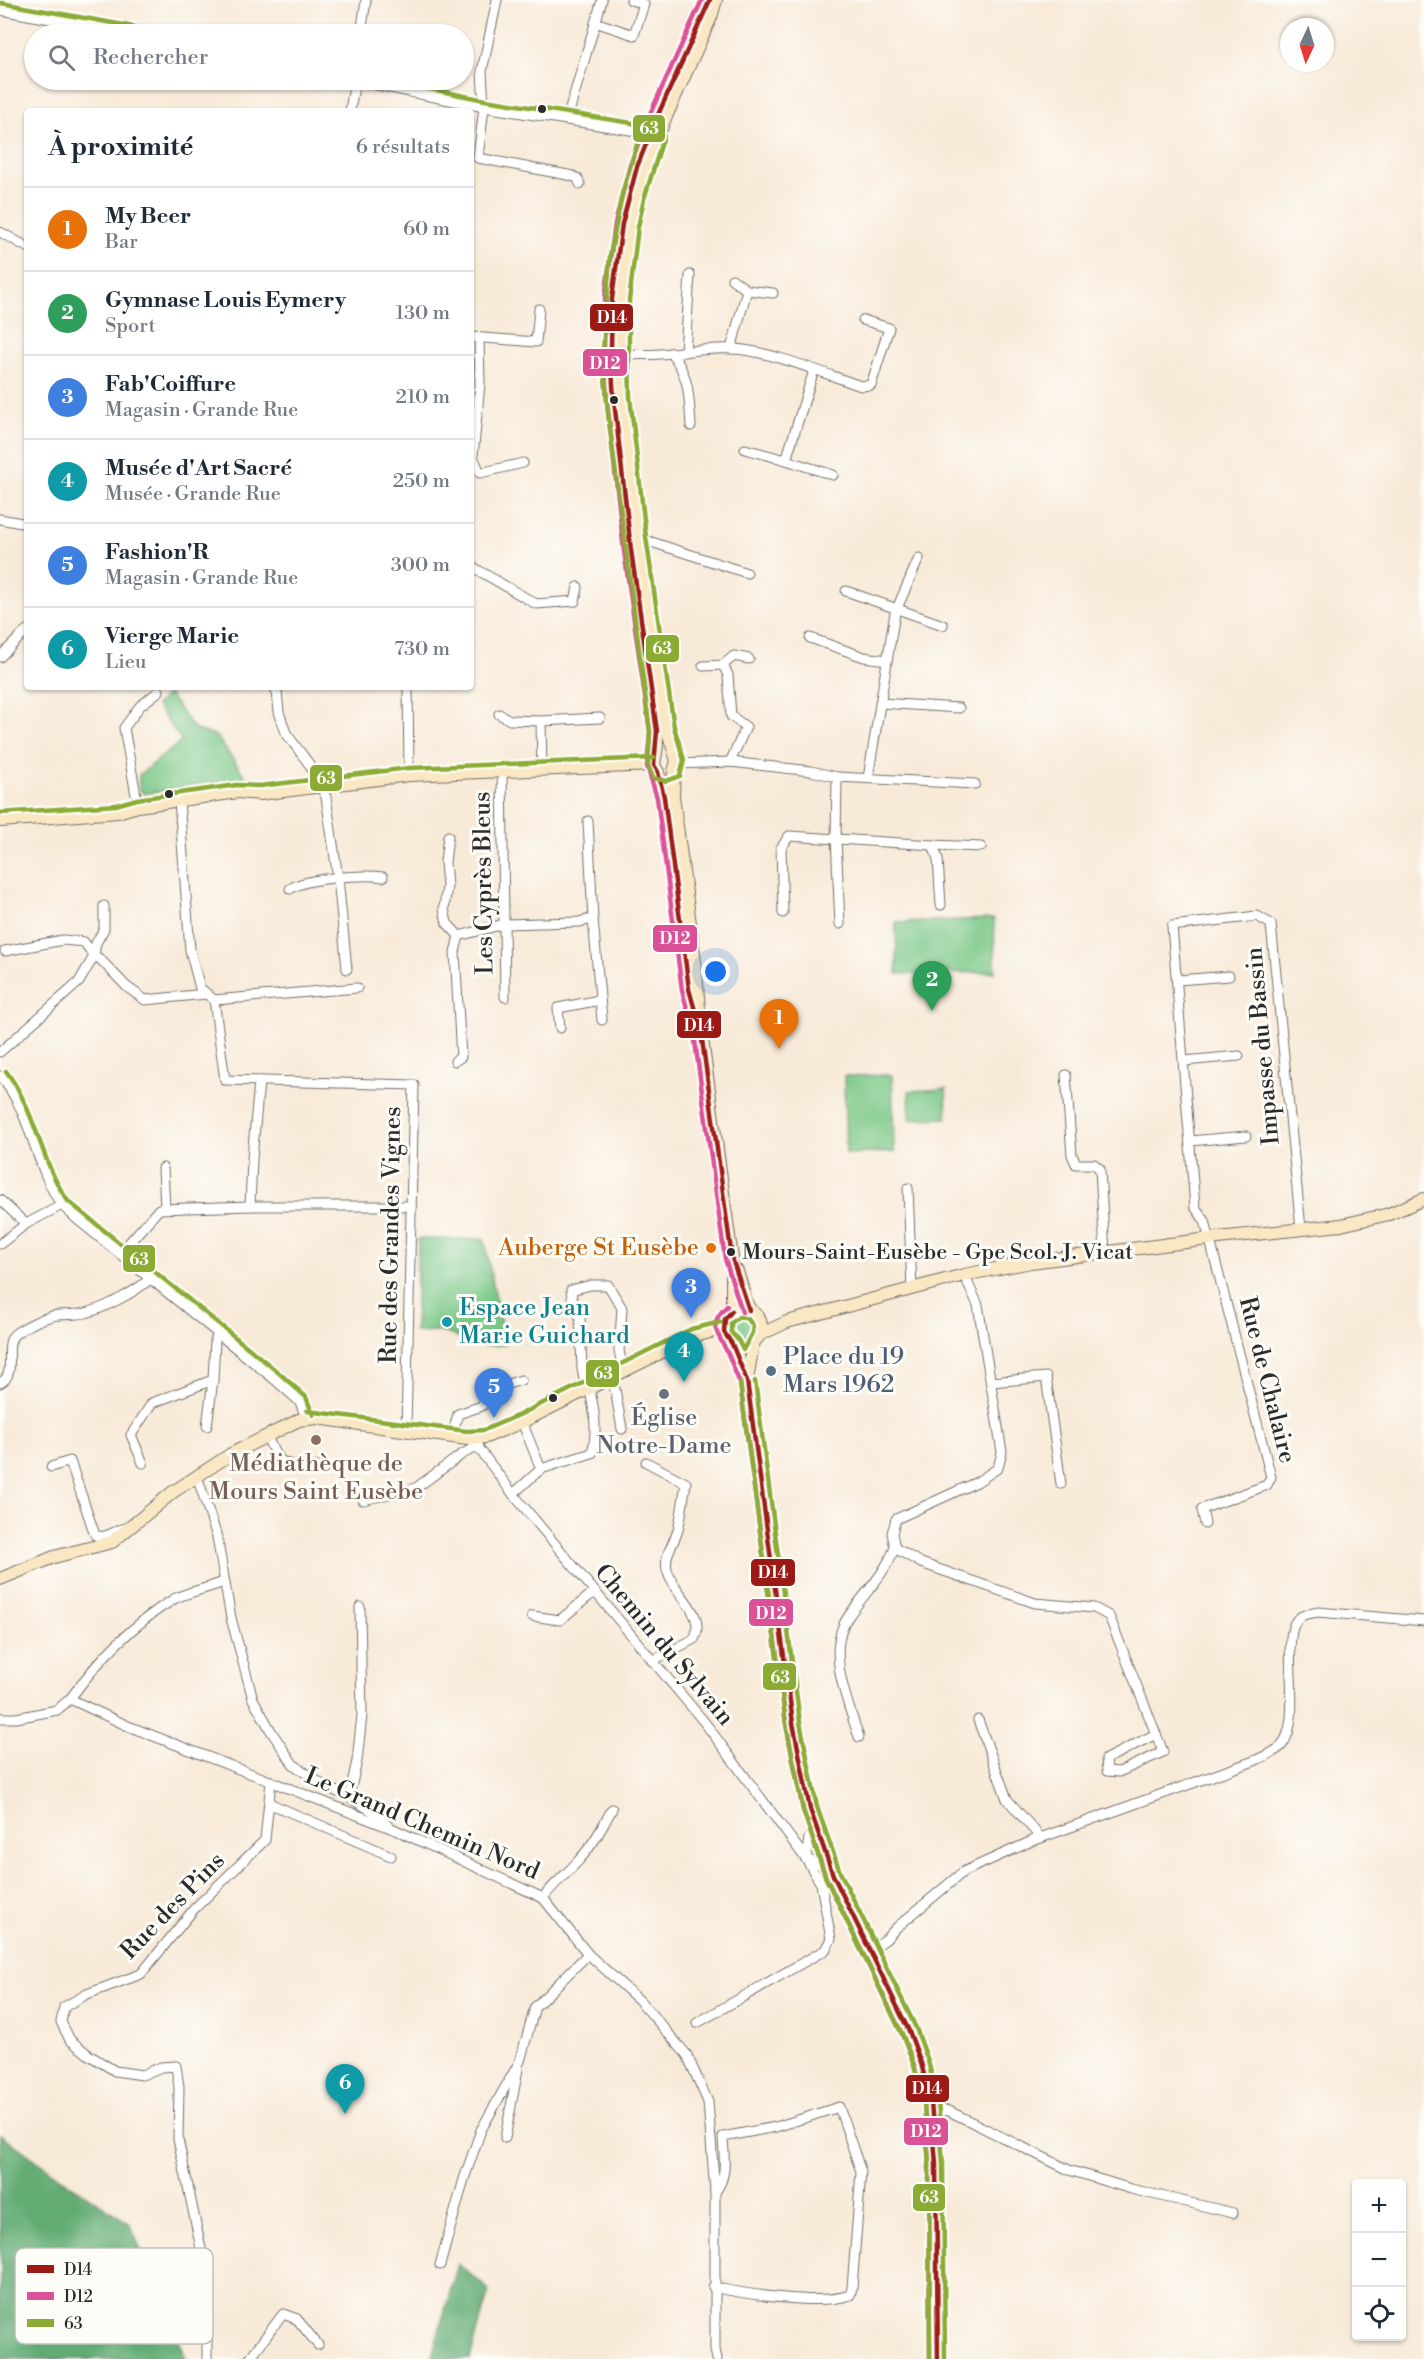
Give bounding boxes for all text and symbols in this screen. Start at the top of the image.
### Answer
north arrow [1280,18,1334,72]
search box [24,24,474,90]
icon: search [45,41,78,74]
text: Rechercher [93,44,208,71]
unlabelled marker [536,103,548,115]
line badge: 63 [632,114,666,143]
text: 63 [639,119,659,139]
text: À proximité [48,131,193,163]
text: 6 résultats [356,135,450,160]
text: My Beer [105,203,191,230]
text: 1 [63,217,72,242]
text: 60 m [403,217,450,242]
text: Bar [105,230,138,255]
text: Gymnase Louis Eymery [105,287,346,314]
text: 2 [61,301,74,326]
text: 130 m [395,301,450,326]
line badge: D14 [589,303,634,332]
text: D14 [597,308,628,328]
text: Sport [105,314,156,339]
line badge: D12 [582,348,628,377]
text: D12 [590,354,620,374]
text: Fab'Coiffure [105,371,236,398]
text: 3 [61,385,74,410]
text: 210 m [395,385,450,410]
unlabelled marker [608,394,620,406]
text: Magasin · Grande Rue [105,398,298,423]
text: Musée d'Art Sacré [105,455,292,482]
text: 4 [61,469,74,494]
text: 250 m [393,469,450,494]
text: Musée · Grande Rue [105,482,281,507]
text: Fashion'R [105,539,209,566]
text: 5 [61,553,74,578]
text: 300 m [391,553,450,578]
text: Magasin · Grande Rue [105,566,298,591]
text: Vierge Marie [105,623,239,650]
line badge: 63 [645,634,680,663]
text: 6 [61,637,74,662]
text: 730 m [394,637,450,662]
text: 63 [652,639,672,659]
text: Lieu [105,650,146,675]
line badge: 63 [309,764,343,792]
text: 63 [316,769,336,789]
unlabelled marker [163,788,175,800]
street label: Les Cyprès Bleus [467,791,501,975]
line badge: D12 [652,924,698,953]
text: D12 [660,929,690,949]
street label: Impasse du Bassin [1239,946,1287,1146]
your location [701,957,730,986]
pin: 2 [912,962,952,1011]
pin: 1 [760,1000,798,1049]
line badge: D14 [676,1010,722,1039]
text: D14 [684,1016,715,1036]
street label: Rue des Grandes Vignes [374,1106,408,1364]
place label: Auberge St Eusèbe [497,1233,699,1263]
place label: Mours-Saint-Eusèbe - Gpe Scol. J. Vicat [742,1239,1133,1266]
marker: Auberge St Eusèbe [704,1241,718,1255]
line badge: 63 [122,1244,156,1273]
marker: Mours-Saint-Eusèbe - Gpe Scol. J. Vicat [725,1246,737,1258]
text: 63 [129,1250,149,1270]
pin: 3 [672,1268,710,1318]
place label: Espace Jean Marie Guichard [459,1293,630,1351]
street label: Rue de Chalaire [1232,1294,1302,1466]
marker: Espace Jean Marie Guichard [440,1315,454,1329]
pin: 4 [664,1332,704,1382]
place label: Place du 19 Mars 1962 [783,1342,904,1400]
line badge: 63 [585,1359,620,1388]
text: 63 [593,1364,613,1384]
marker: Place du 19 Mars 1962 [764,1364,778,1378]
pin: 5 [474,1368,514,1418]
marker: Église Notre-Dame [657,1387,671,1401]
unlabelled marker [547,1392,559,1404]
place label: Église Notre-Dame [596,1402,732,1461]
marker: Médiathèque de Mours Saint Eusèbe [309,1433,323,1447]
place label: Médiathèque de Mours Saint Eusèbe [209,1449,423,1507]
street label: Chemin du Sylvain [588,1558,740,1732]
line badge: D14 [750,1558,796,1587]
text: D14 [758,1563,789,1583]
line badge: D12 [748,1598,794,1627]
text: D12 [756,1604,786,1624]
line badge: 63 [762,1662,797,1691]
text: 63 [770,1668,790,1688]
street label: Le Grand Chemin Nord [300,1761,544,1887]
street label: Rue des Pins [114,1846,232,1966]
pin: 6 [326,2064,364,2114]
line badge: D14 [905,2074,950,2103]
text: D14 [912,2079,943,2099]
line badge: D12 [903,2117,949,2146]
text: D12 [911,2122,941,2142]
map controls [1352,2179,1406,2341]
button: + [1352,2179,1406,2233]
line badge: 63 [912,2183,946,2212]
text: 63 [919,2188,939,2208]
button: − [1352,2233,1406,2287]
legend [15,2248,213,2344]
text: D14 [64,2260,93,2280]
text: D12 [64,2287,93,2307]
button: locate [1352,2287,1406,2341]
text: 63 [64,2314,83,2334]

